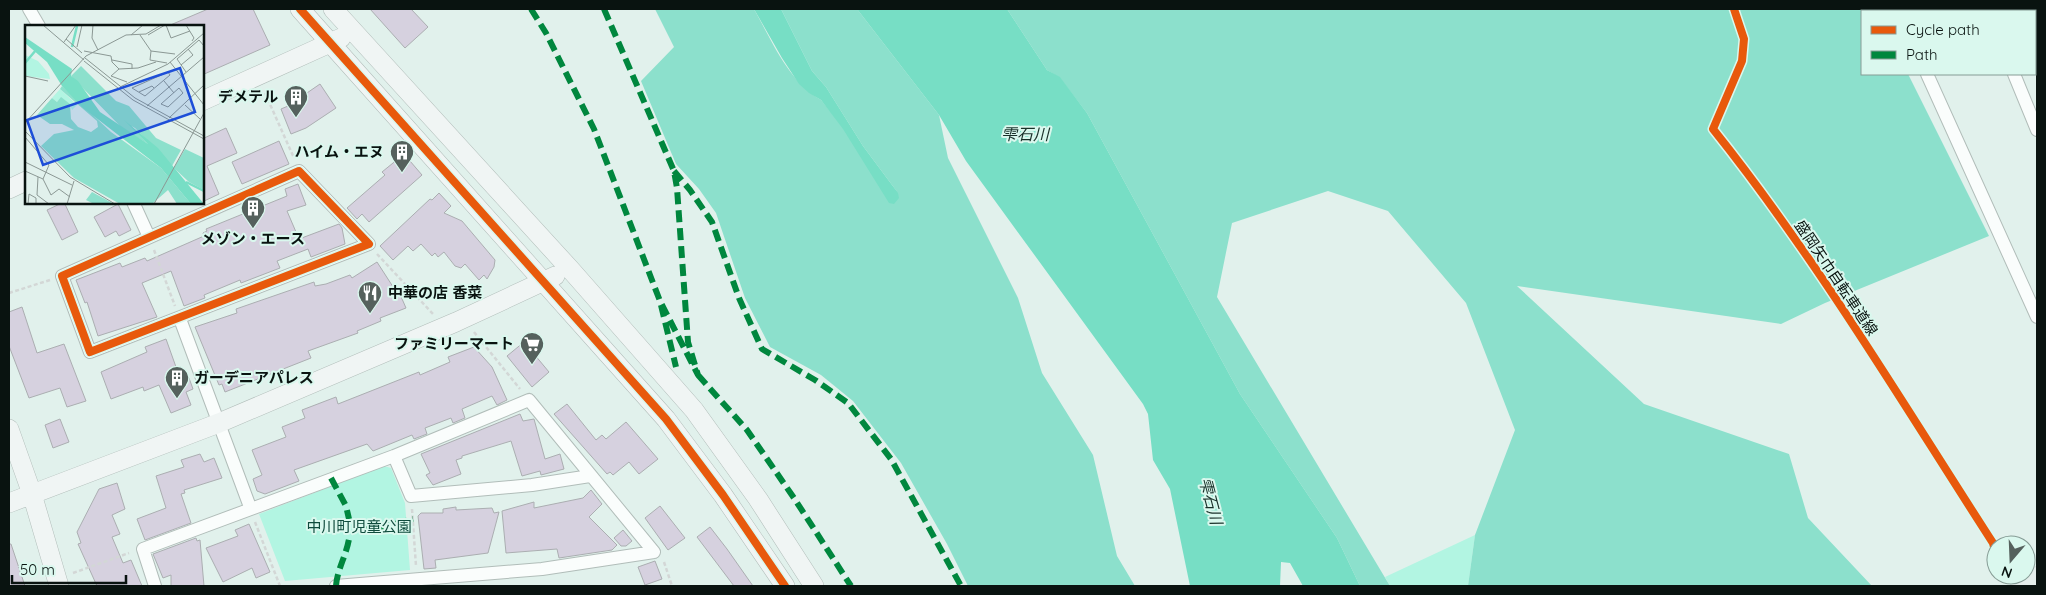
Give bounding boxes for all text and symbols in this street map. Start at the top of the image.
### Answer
legend [1861,10,2036,75]
text: Cycle path [1906,20,1980,39]
inset map [25,25,204,204]
text: Path [1906,45,1938,64]
building icon: デメテル [283,84,309,118]
place label: デメテル [218,87,278,106]
water label: 雫石川 [1001,124,1051,144]
building icon: ハイム・エヌ [389,139,415,173]
place label: ハイム・エヌ [295,142,384,161]
building icon: メゾン・エース [240,195,266,229]
street label: 盛岡矢巾自転車道線 [1791,216,1882,339]
place label: メゾン・エース [201,229,305,248]
restaurant icon: 中華の店 香菜 [357,280,383,314]
place label: 中華の店 香菜 [388,283,482,302]
supermarket icon: ファミリーマート [519,331,545,365]
place label: ファミリーマート [394,334,514,353]
building icon: ガーデニアパレス [164,365,190,399]
place label: ガーデニアパレス [194,368,314,387]
water label: 雫石川 [1195,475,1227,529]
park label: 中川町児童公園 [306,517,412,536]
north arrow [1986,535,2036,585]
scale bar [12,552,126,584]
text: 50 m [20,560,55,579]
text: N [1999,562,2015,582]

